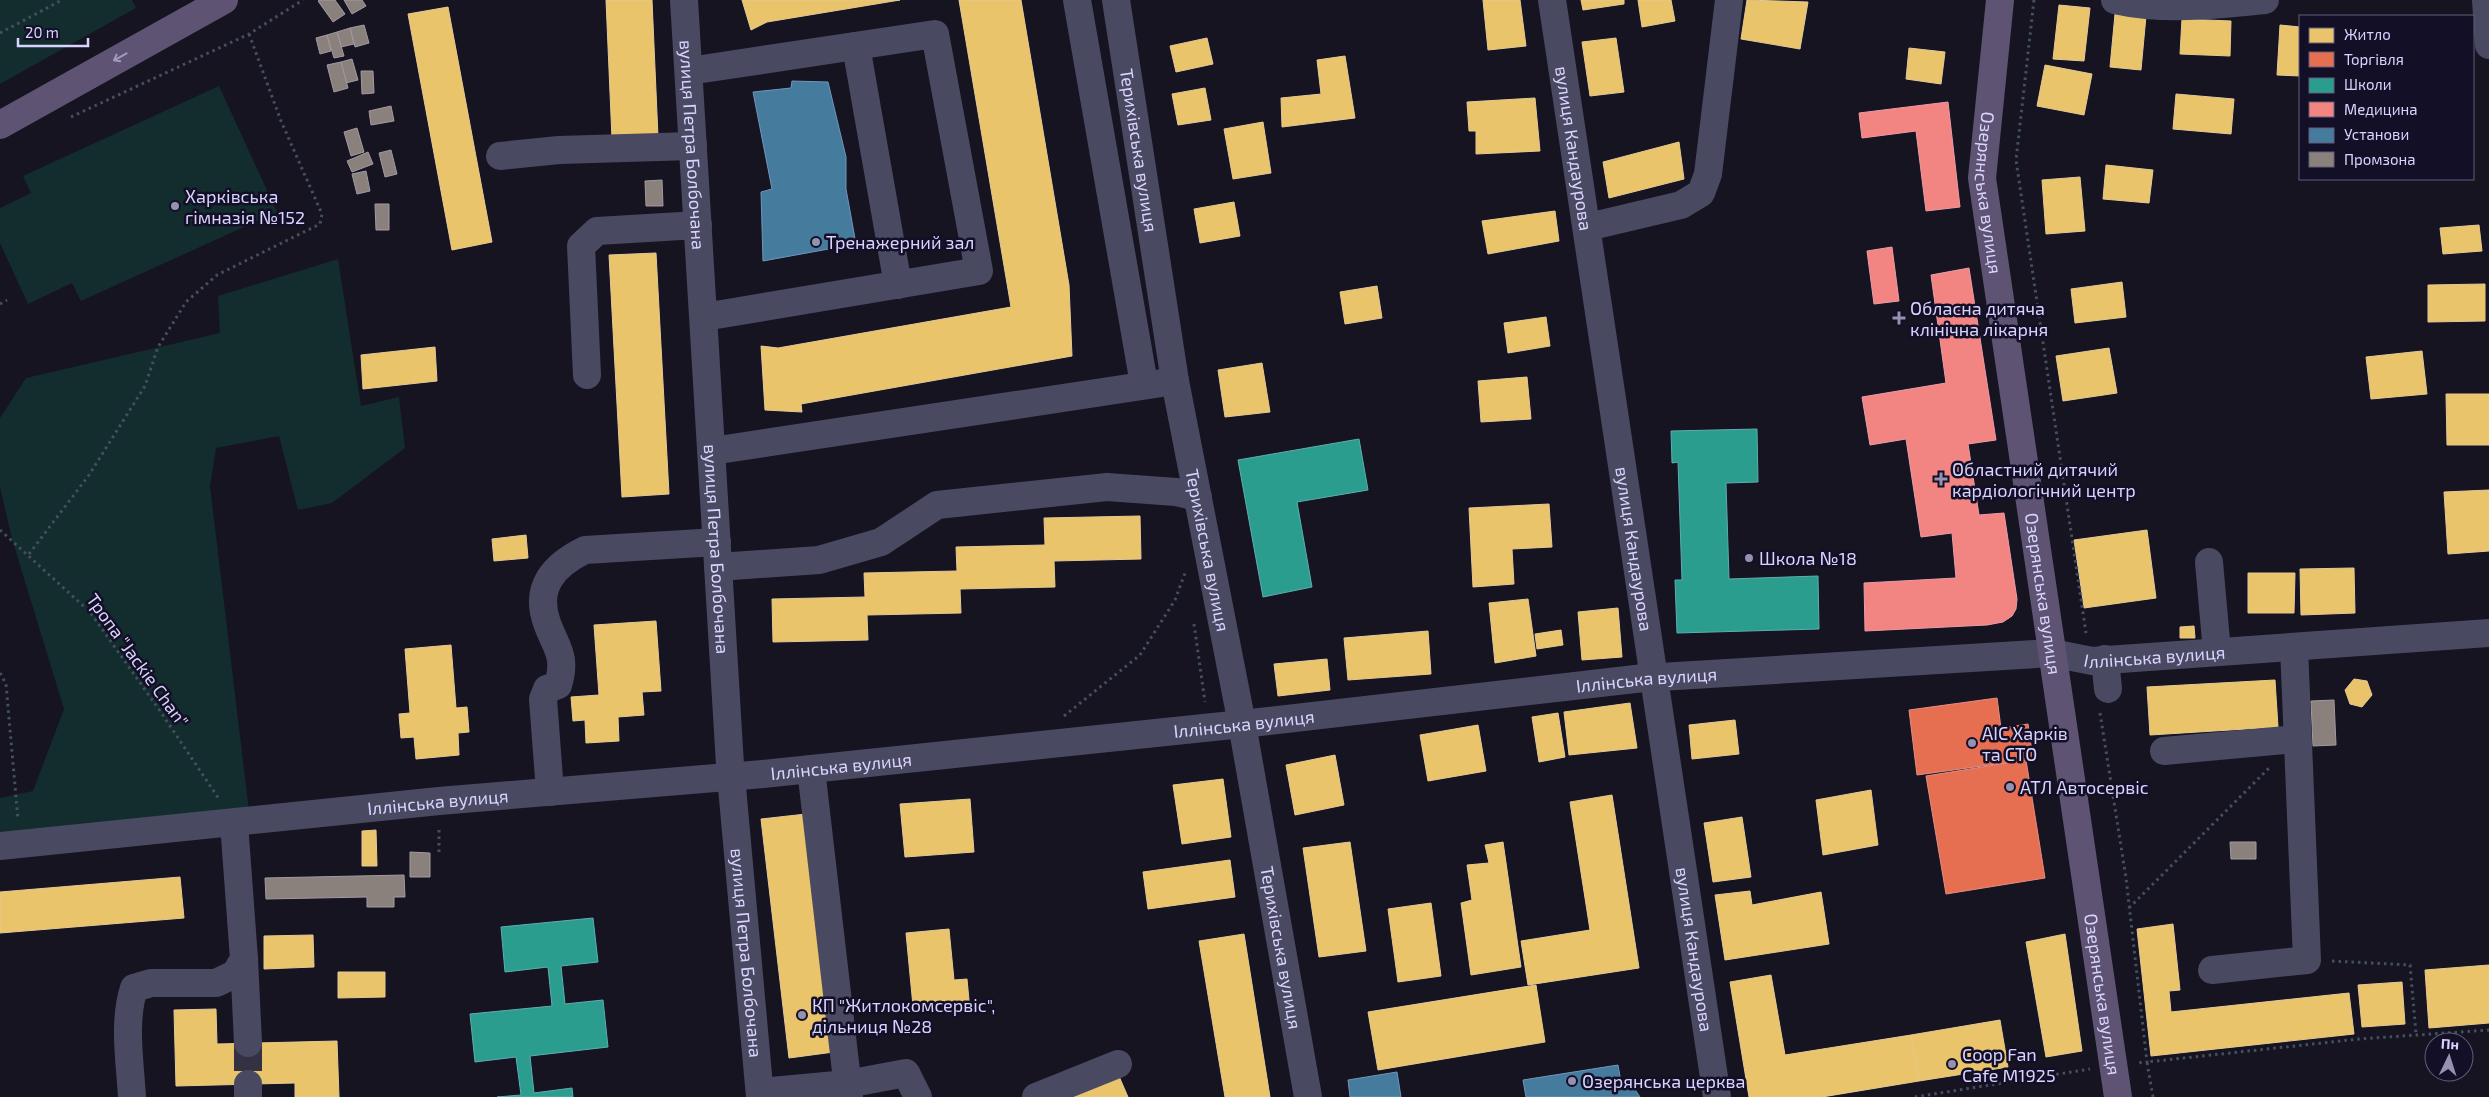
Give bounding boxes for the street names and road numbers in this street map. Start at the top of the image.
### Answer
street label: вулиця Петра Болбочана [675,39,710,250]
street label: вулиця Кандаурова [1551,65,1598,232]
street label: Терихівська вулиця [1116,67,1163,233]
street label: Озерянська вулиця [1971,111,2007,275]
street label: вулиця Петра Болбочана [700,443,734,655]
street label: вулиця Кандаурова [1611,465,1658,633]
street label: Терихівська вулиця [1181,467,1235,633]
street label: Озерянська вулиця [2021,511,2066,676]
street label: Тропа "Jackie Chan" [82,589,194,731]
street label: Іллінська вулиця [2082,641,2226,672]
street label: Іллінська вулиця [1575,663,1718,697]
street label: Іллінська вулиця [1172,705,1316,742]
street label: Іллінська вулиця [770,748,913,784]
street label: Іллінська вулиця [366,784,509,819]
street label: вулиця Петра Болбочана [727,847,767,1059]
street label: Терихівська вулиця [1256,864,1307,1031]
street label: вулиця Кандаурова [1672,866,1718,1033]
street label: Озерянська вулиця [2080,912,2126,1077]

